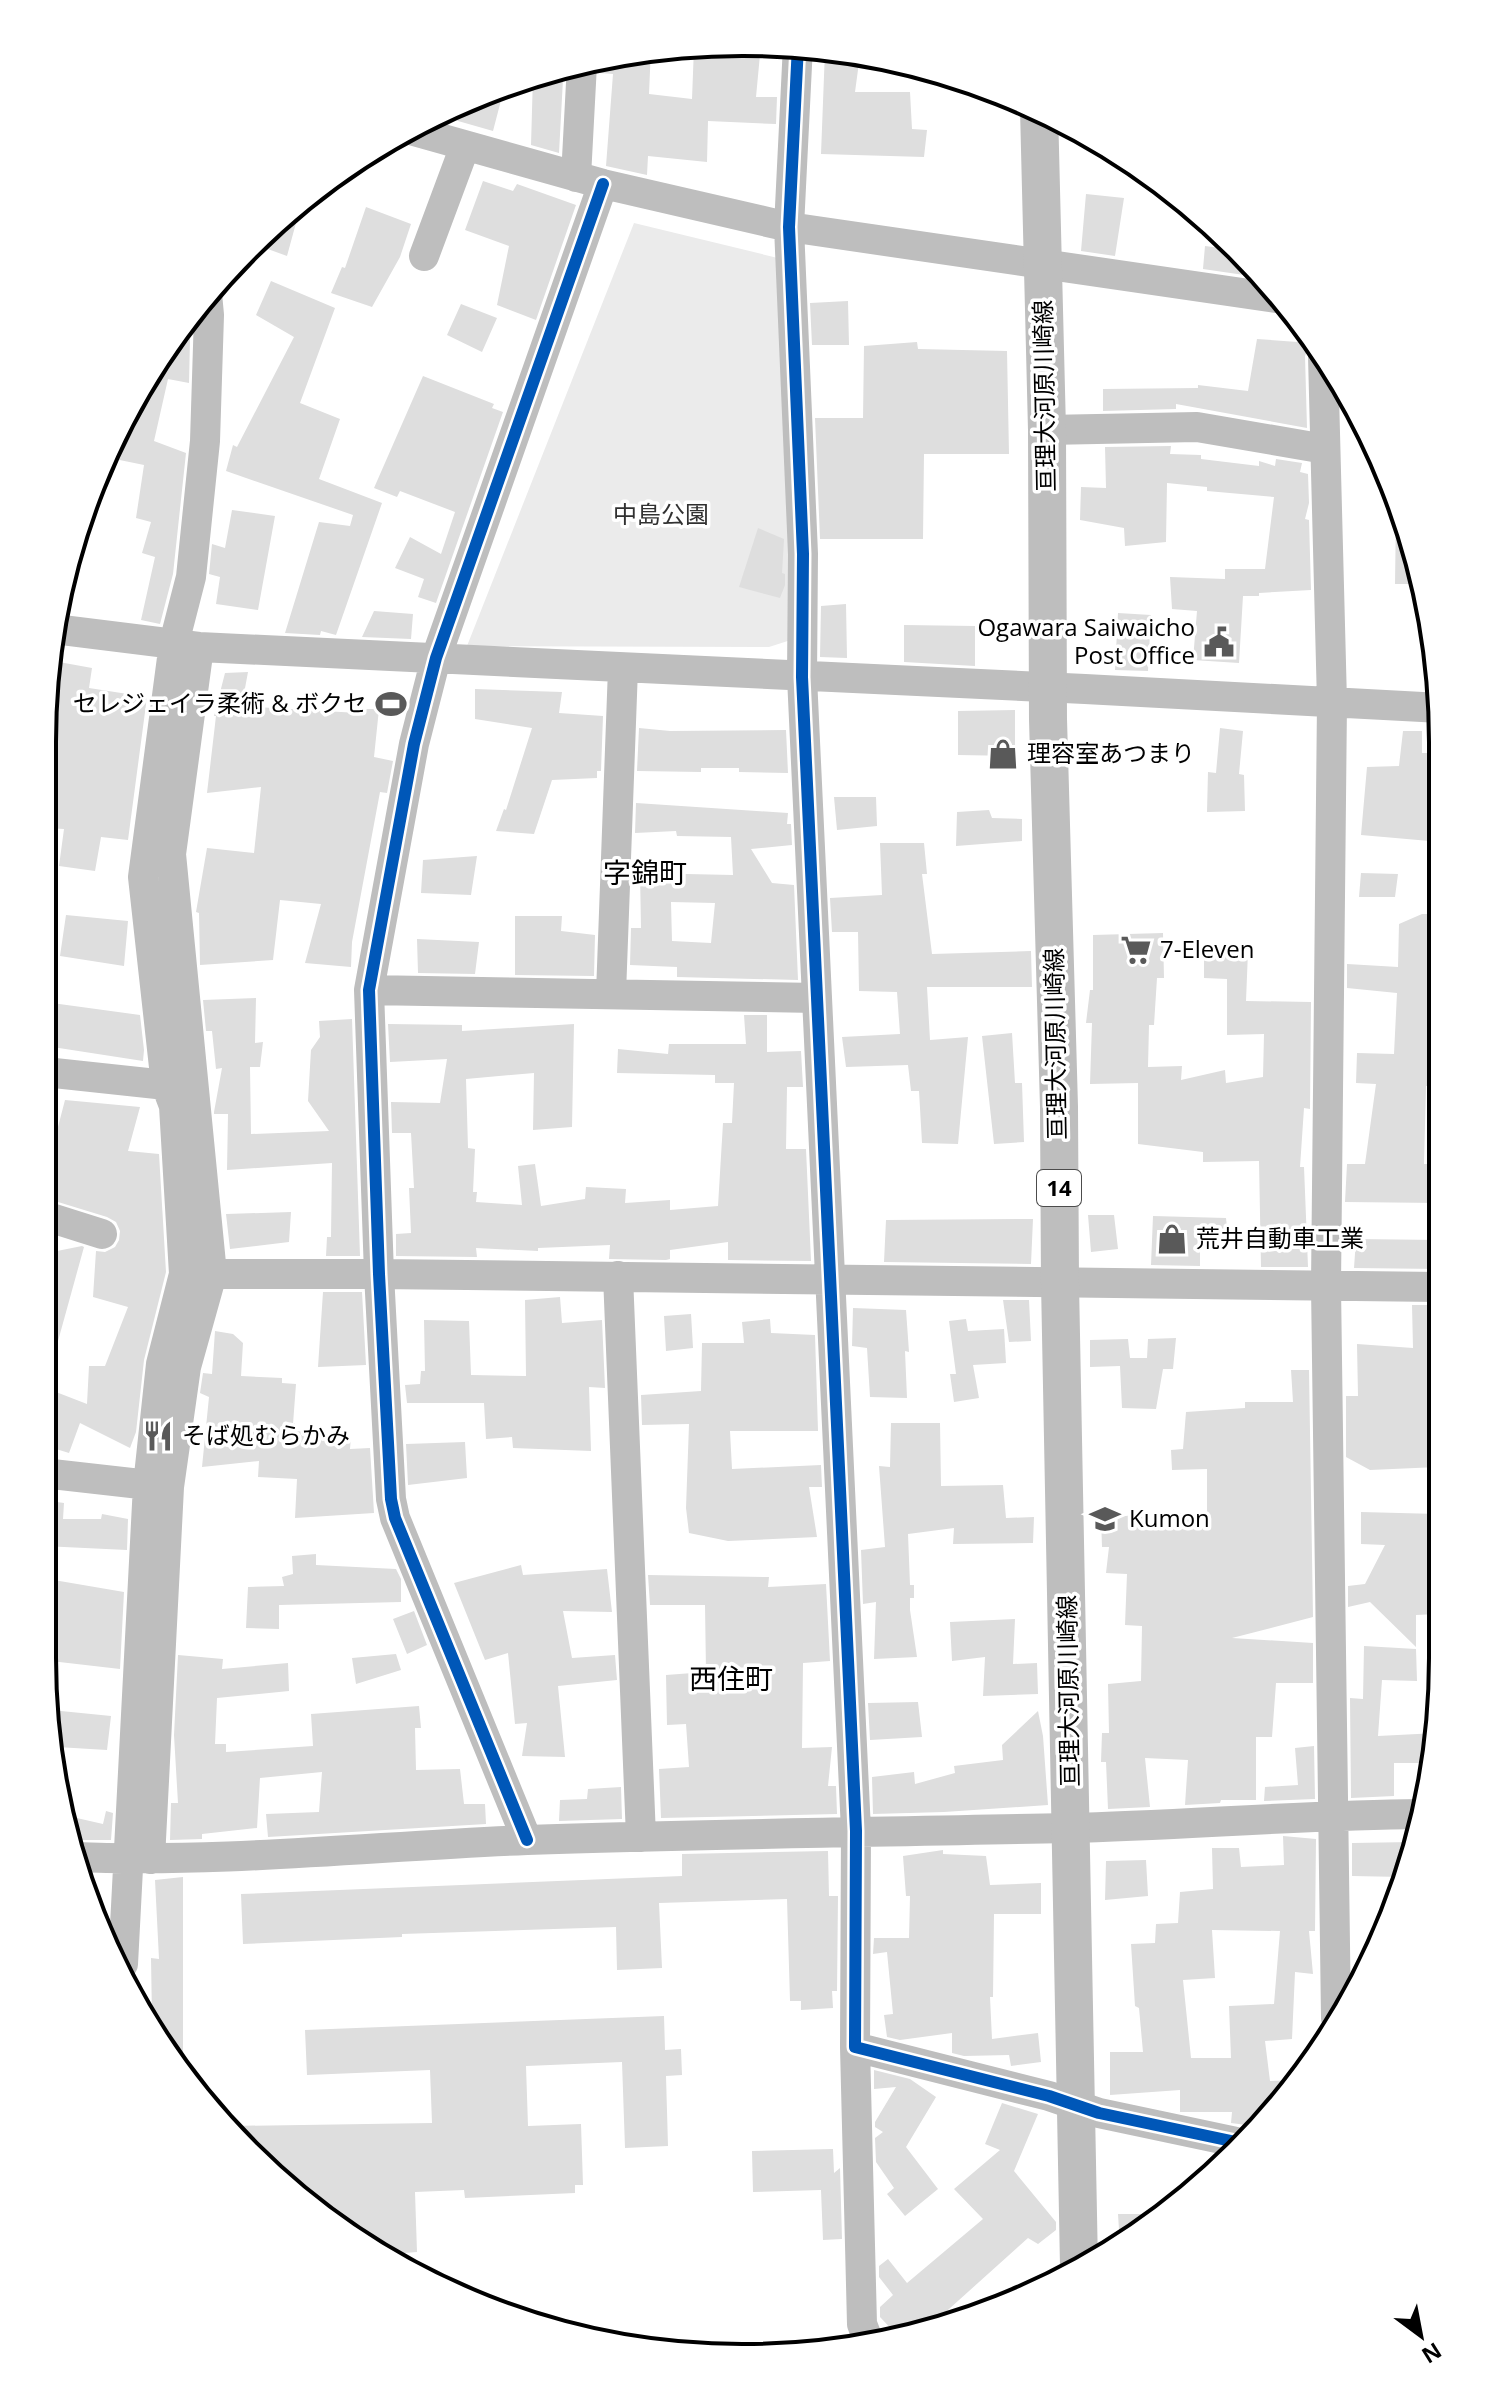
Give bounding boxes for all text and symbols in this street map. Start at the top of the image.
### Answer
street label: 亘理大河原川崎線 [1025,300,1062,492]
park label: 中島公園 [613,497,709,530]
place label: Ogawara Saiwaicho Post Office [977,610,1195,671]
public building icon: Ogawara Saiwaicho Post Office [1202,625,1236,659]
place label: セレジェイラ柔術 & ボクセ [73,686,367,719]
sports icon: セレジェイラ柔術 & ボクセ [374,687,408,721]
place label: 理容室あつまり [1027,736,1195,769]
shop icon: 理容室あつまり [986,737,1020,771]
district label: 字錦町 [603,853,687,891]
place label: 7-Eleven [1160,932,1255,965]
supermarket icon: 7-Eleven [1119,933,1153,967]
street label: 亘理大河原川崎線 [1036,948,1073,1140]
road number: 14 [1037,1170,1081,1206]
place label: 荒井自動車工業 [1196,1221,1364,1254]
shop icon: 荒井自動車工業 [1155,1222,1189,1256]
place label: そば処むらかみ [182,1418,350,1451]
restaurant icon: そば処むらかみ [141,1419,175,1453]
place label: Kumon [1129,1501,1210,1534]
school or university icon: Kumon [1088,1502,1122,1536]
street label: 亘理大河原川崎線 [1049,1595,1086,1787]
district label: 西住町 [689,1659,773,1697]
north arrow [1381,2296,1461,2376]
text: N [1417,2336,1448,2371]

